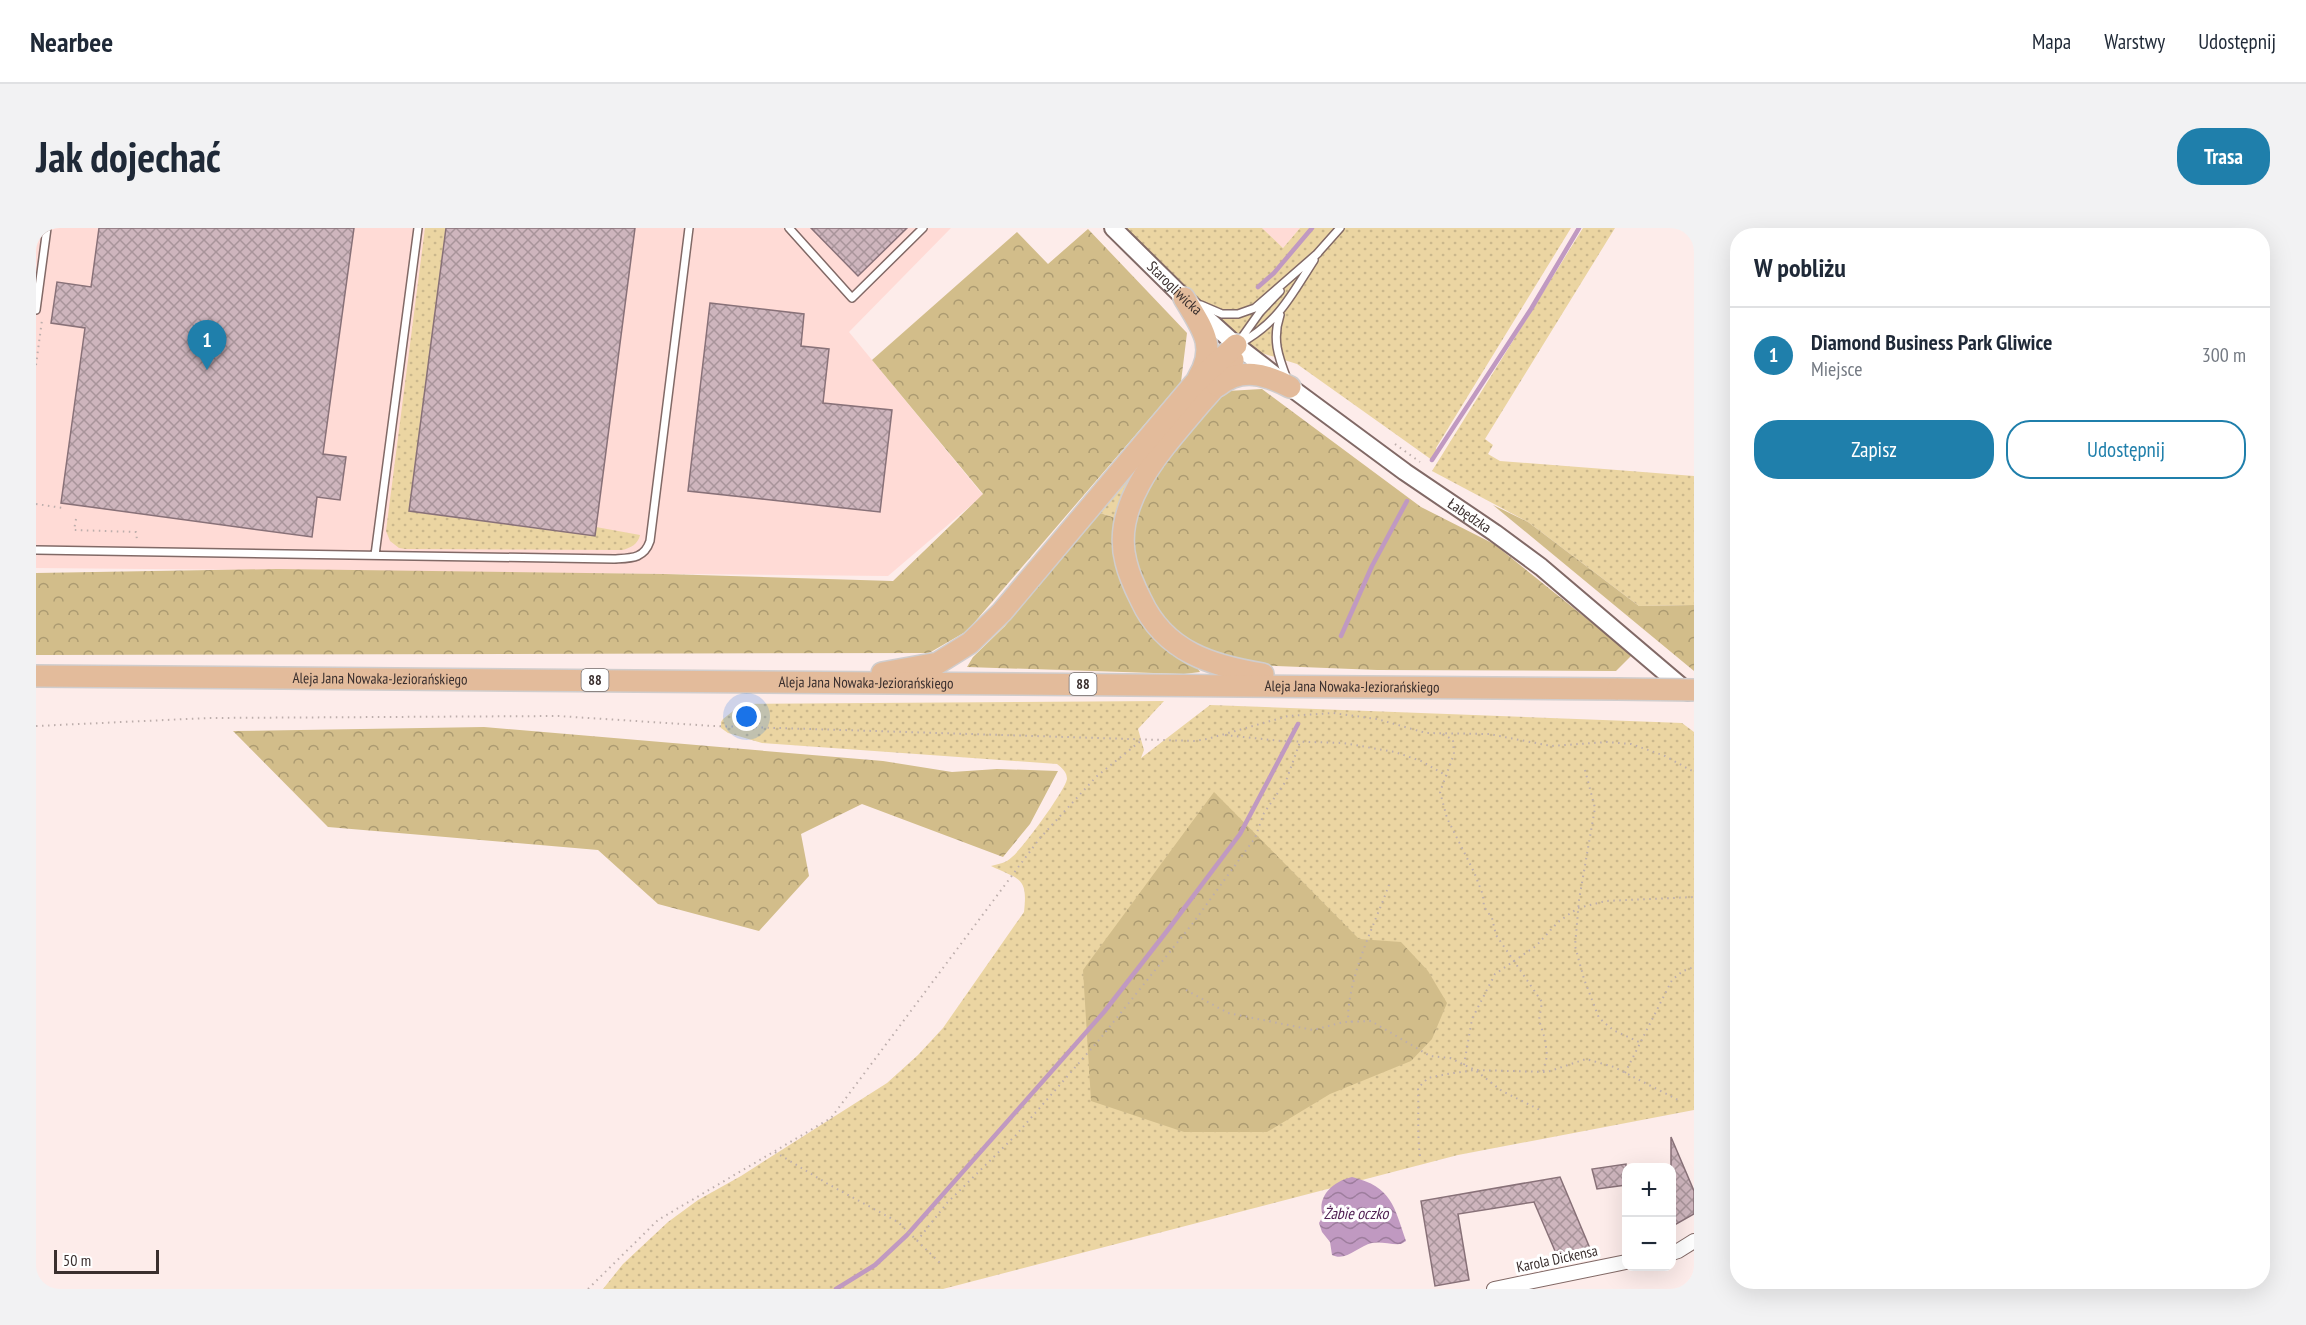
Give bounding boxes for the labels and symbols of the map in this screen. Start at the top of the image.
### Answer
street label: Starogliwicka [1143,257,1206,319]
pin: 1 [188,320,226,370]
street label: Łabędzka [1444,494,1495,537]
street label: Aleja Jana Nowaka-Jeziorańskiego [292,668,468,689]
road number: 88 [582,669,608,691]
street label: Aleja Jana Nowaka-Jeziorańskiego [778,672,954,693]
road number: 88 [1070,673,1096,695]
street label: Aleja Jana Nowaka-Jeziorańskiego [1264,676,1440,697]
your location [732,702,761,731]
water label: Żabie oczko [1324,1203,1389,1223]
street label: Karola Dickensa [1515,1241,1599,1276]
scale bar [54,1247,159,1274]

